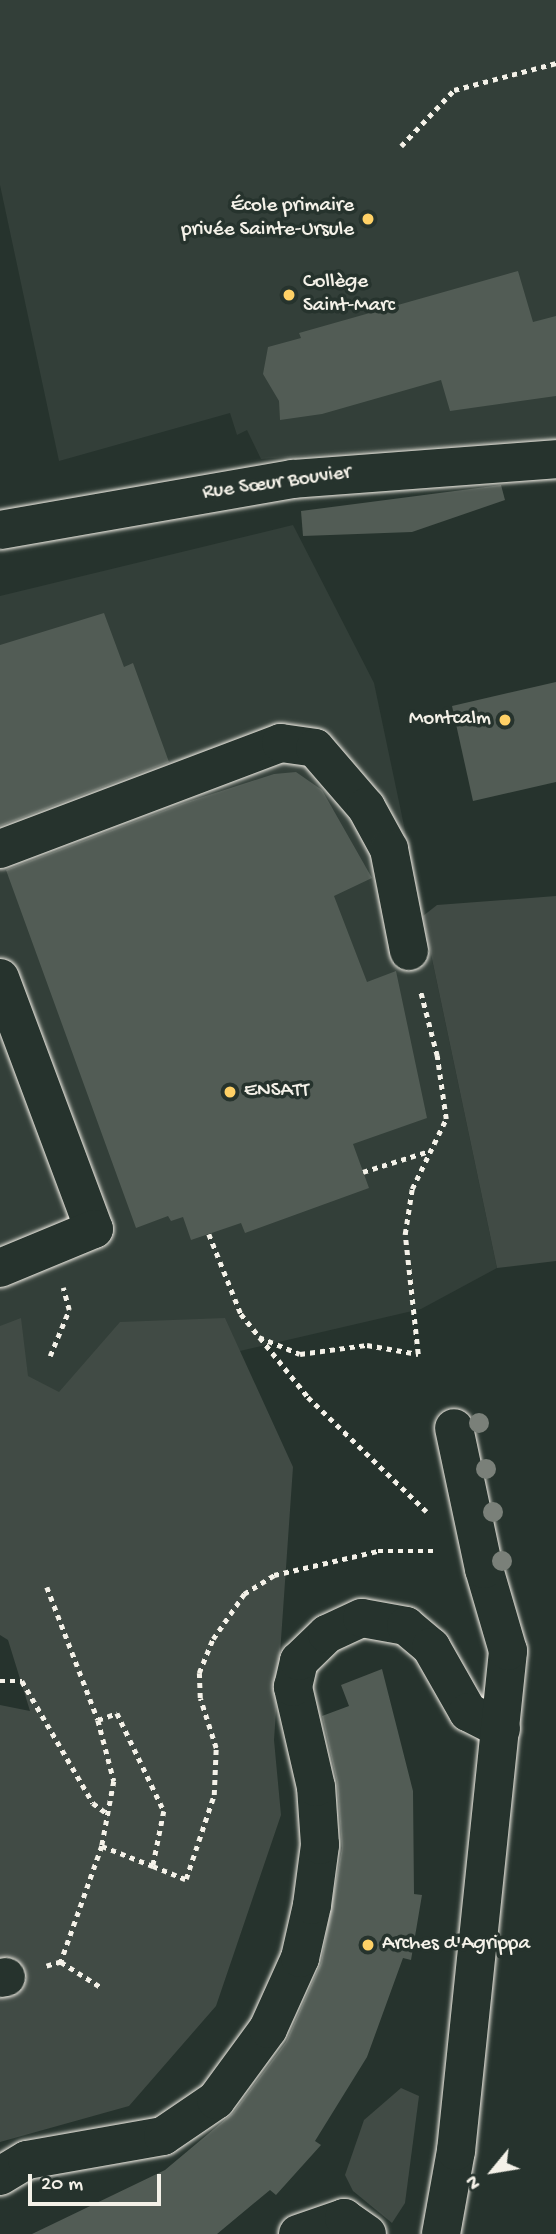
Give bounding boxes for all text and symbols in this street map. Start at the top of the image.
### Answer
place label: École primaire privée Sainte-Ursule [181,194,354,244]
marker: École primaire privée Sainte-Ursule [360,211,376,227]
place label: Collège Saint-Marc [303,270,395,320]
marker: Collège Saint-Marc [281,287,297,303]
street label: Rue Sœur Bouvier [201,461,353,507]
place label: Montcalm [409,707,491,733]
marker: Montcalm [497,712,513,728]
place label: ENSATT [244,1079,309,1105]
marker: ENSATT [222,1084,238,1100]
place label: Arches d'Agrippa [382,1932,530,1958]
marker: Arches d'Agrippa [360,1937,376,1953]
north arrow [458,2136,528,2206]
scale bar [32,2160,164,2204]
text: N [461,2171,487,2193]
text: 20 m [41,2173,83,2198]

